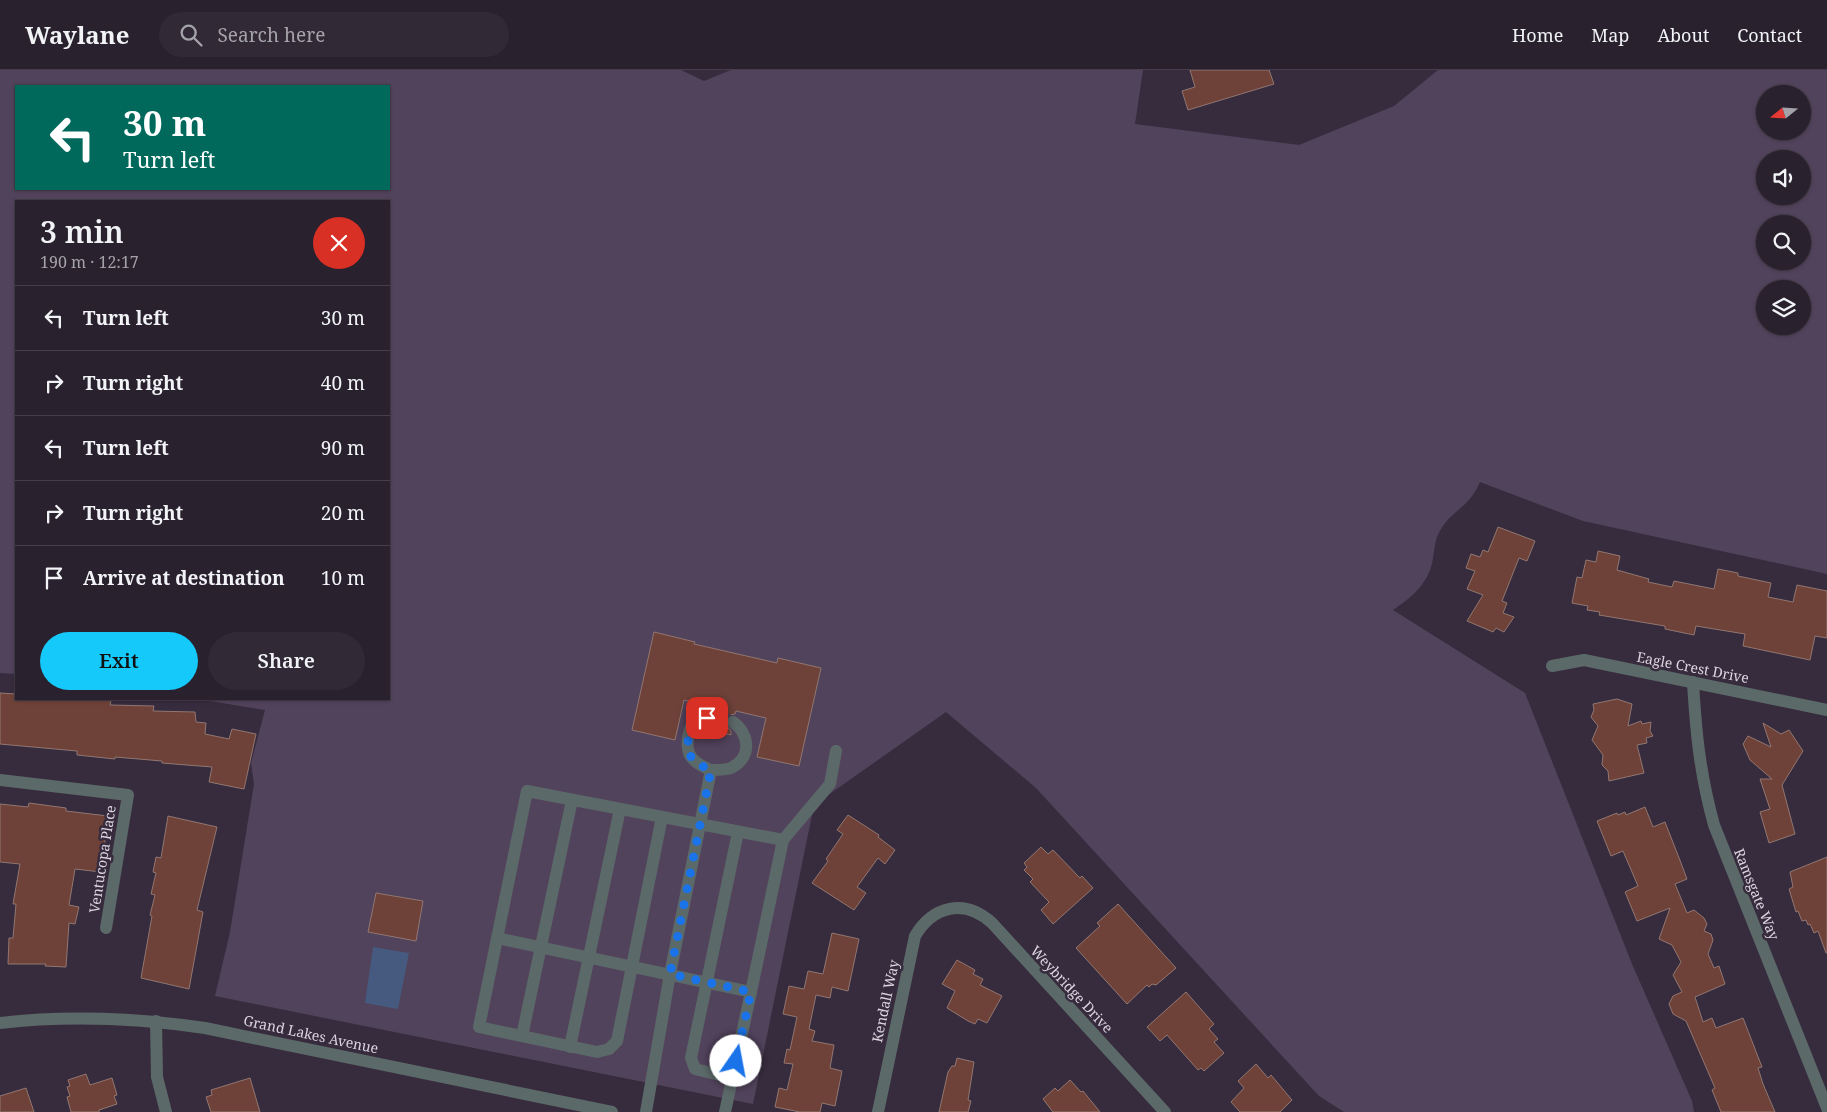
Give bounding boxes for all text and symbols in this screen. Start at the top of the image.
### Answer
search box [159,12,509,57]
text: Waylane [25,18,129,51]
icon: search [177,21,205,49]
text: Search here [217,22,325,48]
text: Home [1512,23,1563,47]
text: Map [1591,23,1629,47]
text: About [1657,23,1709,47]
text: Contact [1737,23,1802,47]
north arrow [1756,85,1811,140]
map controls [1756,85,1811,335]
text: 30 m [123,99,206,146]
icon: left [40,105,105,170]
text: Turn left [123,144,215,174]
button: sound [1756,150,1811,205]
text: 3 min [40,211,124,252]
button: search [1756,215,1811,270]
button: close [313,217,365,269]
text: 190 m · 12:17 [40,251,139,273]
button: layers [1756,280,1811,335]
icon: left [40,304,68,332]
text: Turn left [83,305,169,331]
text: 30 m [321,305,365,331]
icon: right [40,369,68,397]
text: Turn right [83,370,183,396]
text: 40 m [321,370,365,396]
icon: left [40,434,68,462]
text: Turn left [83,435,169,461]
text: 90 m [321,435,365,461]
icon: right [40,499,68,527]
text: Turn right [83,500,183,526]
text: 20 m [321,500,365,526]
icon: arrive [40,564,68,592]
text: Arrive at destination [83,565,285,591]
text: 10 m [321,565,365,591]
button: Exit [40,632,198,690]
button: Share [208,632,365,690]
street label: Eagle Crest Drive [1635,647,1751,687]
pin [686,697,728,739]
icon: arrive [693,704,721,732]
street label: Ventucopa Place [84,804,120,914]
street label: Ramsgate Way [1730,845,1784,943]
street label: Weybridge Drive [1027,941,1117,1037]
street label: Kendall Way [867,958,903,1044]
street label: Grand Lakes Avenue [242,1010,380,1058]
position arrow [709,1034,761,1086]

